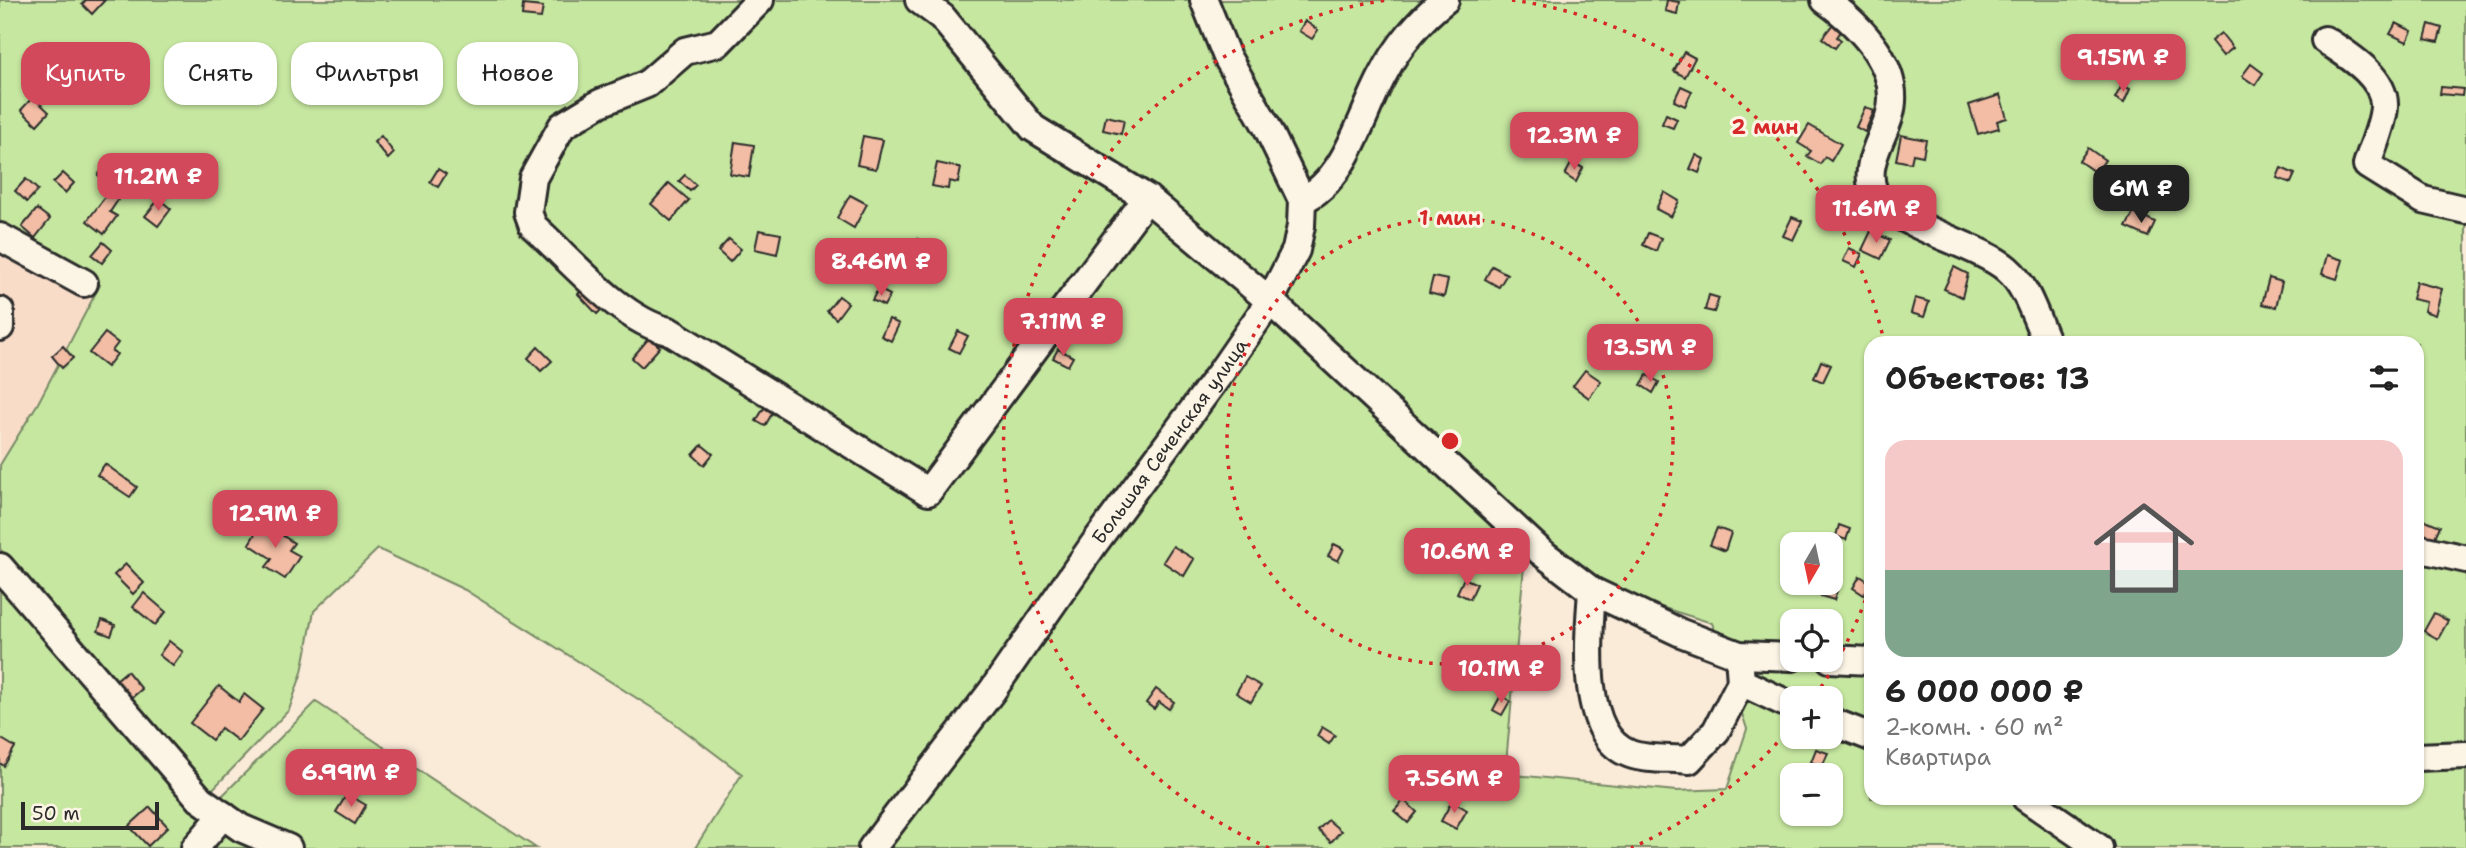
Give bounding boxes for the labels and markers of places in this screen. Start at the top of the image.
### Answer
pin: 9.15M ₽ [2058,34,2188,94]
pin: 12.3M ₽ [1509,113,1639,172]
pin: 11.2M ₽ [93,154,223,213]
pin: 6M ₽ [2100,166,2182,225]
pin: 11.6M ₽ [1811,186,1941,245]
pin: 8.46M ₽ [816,238,946,298]
pin: 7.11M ₽ [998,298,1128,358]
pin: 13.5M ₽ [1585,324,1715,384]
centre of rings [1438,429,1462,453]
pin: 12.9M ₽ [210,490,340,550]
pin: 10.6M ₽ [1402,528,1532,588]
pin: 10.1M ₽ [1436,646,1566,705]
pin: 6.99M ₽ [286,750,416,809]
pin: 7.56M ₽ [1389,756,1519,815]

